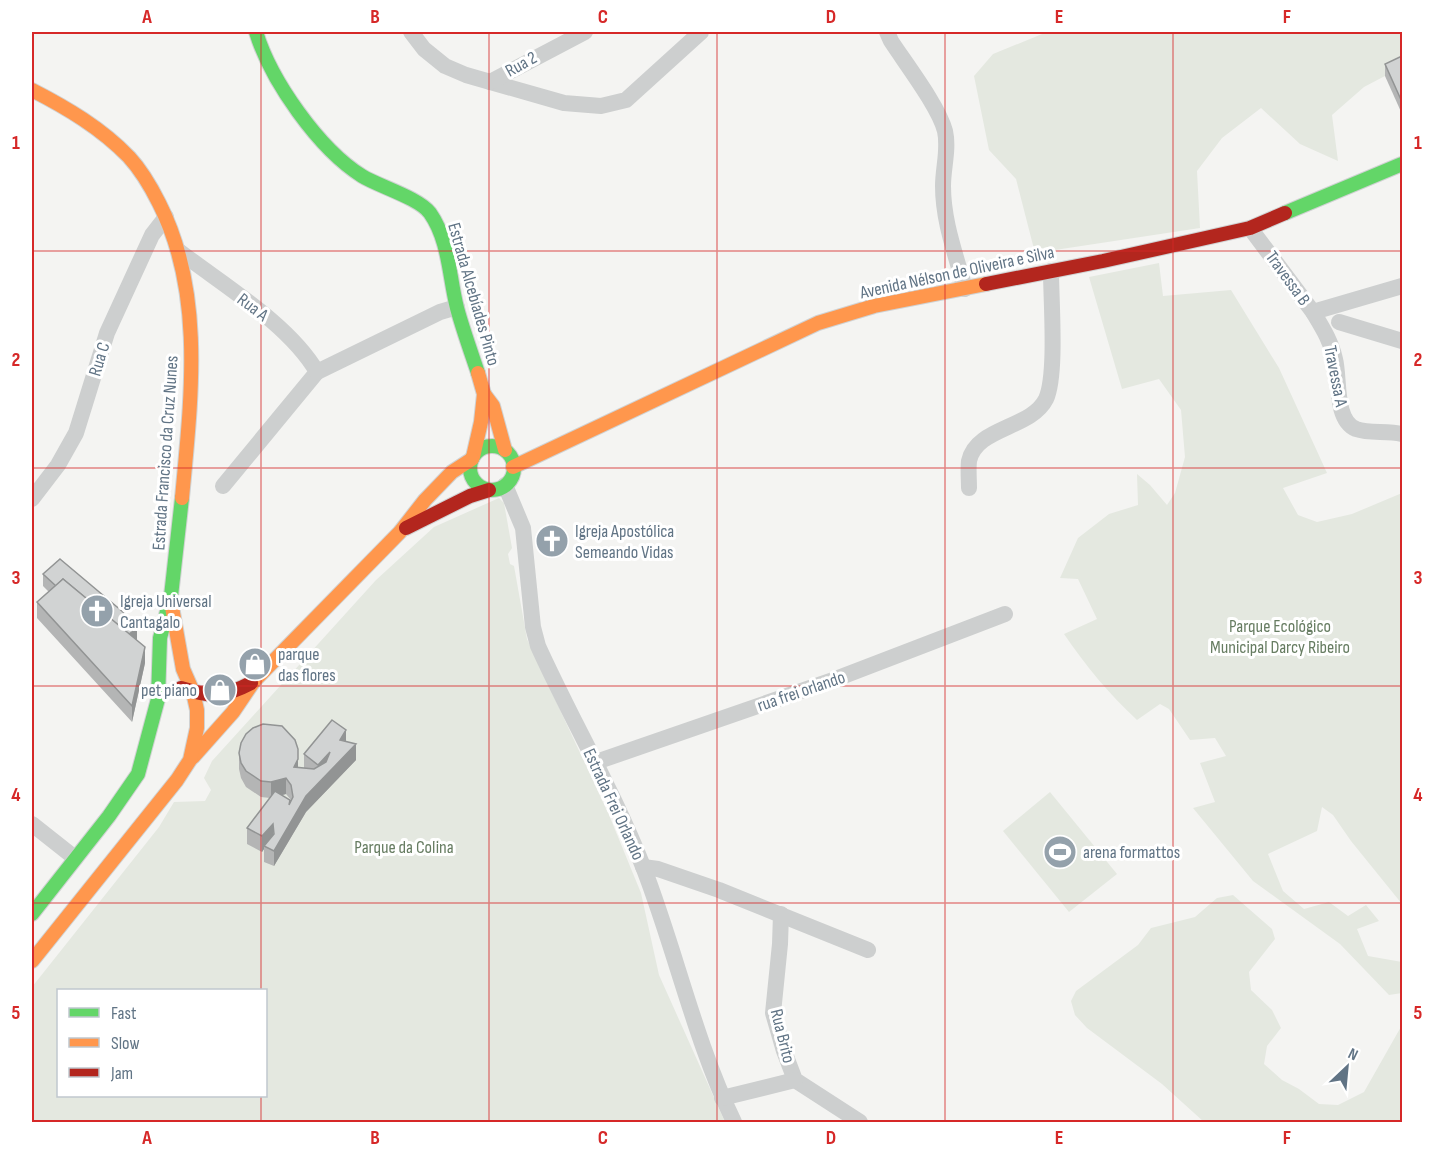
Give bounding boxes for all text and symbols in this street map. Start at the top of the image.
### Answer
text: A [141,5,152,29]
text: B [370,5,380,29]
text: C [598,5,608,29]
text: D [826,5,836,29]
text: E [1055,5,1063,29]
text: F [1283,5,1291,29]
street label: Rua 2 [502,47,541,82]
text: 1 [12,131,20,155]
text: 1 [1414,131,1422,155]
street label: Estrada Alcebíades Pinto [443,220,504,368]
street label: Avenida Nélson de Oliveira e Silva [857,242,1056,304]
street label: Travessa B [1261,247,1314,310]
street label: Rua A [233,289,273,326]
street label: Rua C [84,340,115,379]
street label: Travessa A [1319,344,1352,409]
text: 2 [12,348,20,372]
text: 2 [1414,348,1422,372]
street label: Estrada Francisco da Cruz Nunes [148,355,183,551]
place label: Igreja Apostólica Semeando Vidas [575,521,674,563]
church icon: Igreja Apostólica Semeando Vidas [534,523,570,559]
text: 3 [12,566,21,590]
text: 3 [1414,566,1423,590]
place label: Igreja Universal Cantagalo [120,591,212,633]
church icon: Igreja Universal Cantagalo [79,593,115,629]
park label: Parque Ecológico Municipal Darcy Ribeiro [1210,616,1350,658]
place label: parque das flores [278,644,336,686]
shop icon: parque das flores [237,646,273,682]
street label: rua frei orlando [754,667,848,716]
shop icon: pet piano [202,672,238,708]
place label: pet piano [141,680,197,701]
street label: Estrada Frei Orlando [579,745,649,863]
text: 4 [11,783,21,807]
text: 4 [1413,783,1423,807]
sports icon: arena formattos [1042,834,1078,870]
park label: Parque da Colina [354,837,454,858]
place label: arena formattos [1083,842,1180,863]
legend [57,989,267,1097]
text: 5 [12,1001,21,1025]
text: 5 [1414,1001,1423,1025]
text: Fast [111,1003,137,1024]
street label: Rua Brito [766,1007,799,1065]
text: Slow [111,1033,140,1054]
north arrow [1317,1037,1377,1097]
text: N [1345,1044,1361,1065]
text: Jam [110,1063,133,1084]
text: A [141,1126,152,1150]
text: B [370,1126,380,1150]
text: C [598,1126,608,1150]
text: D [826,1126,836,1150]
text: E [1055,1126,1063,1150]
text: F [1283,1126,1291,1150]

